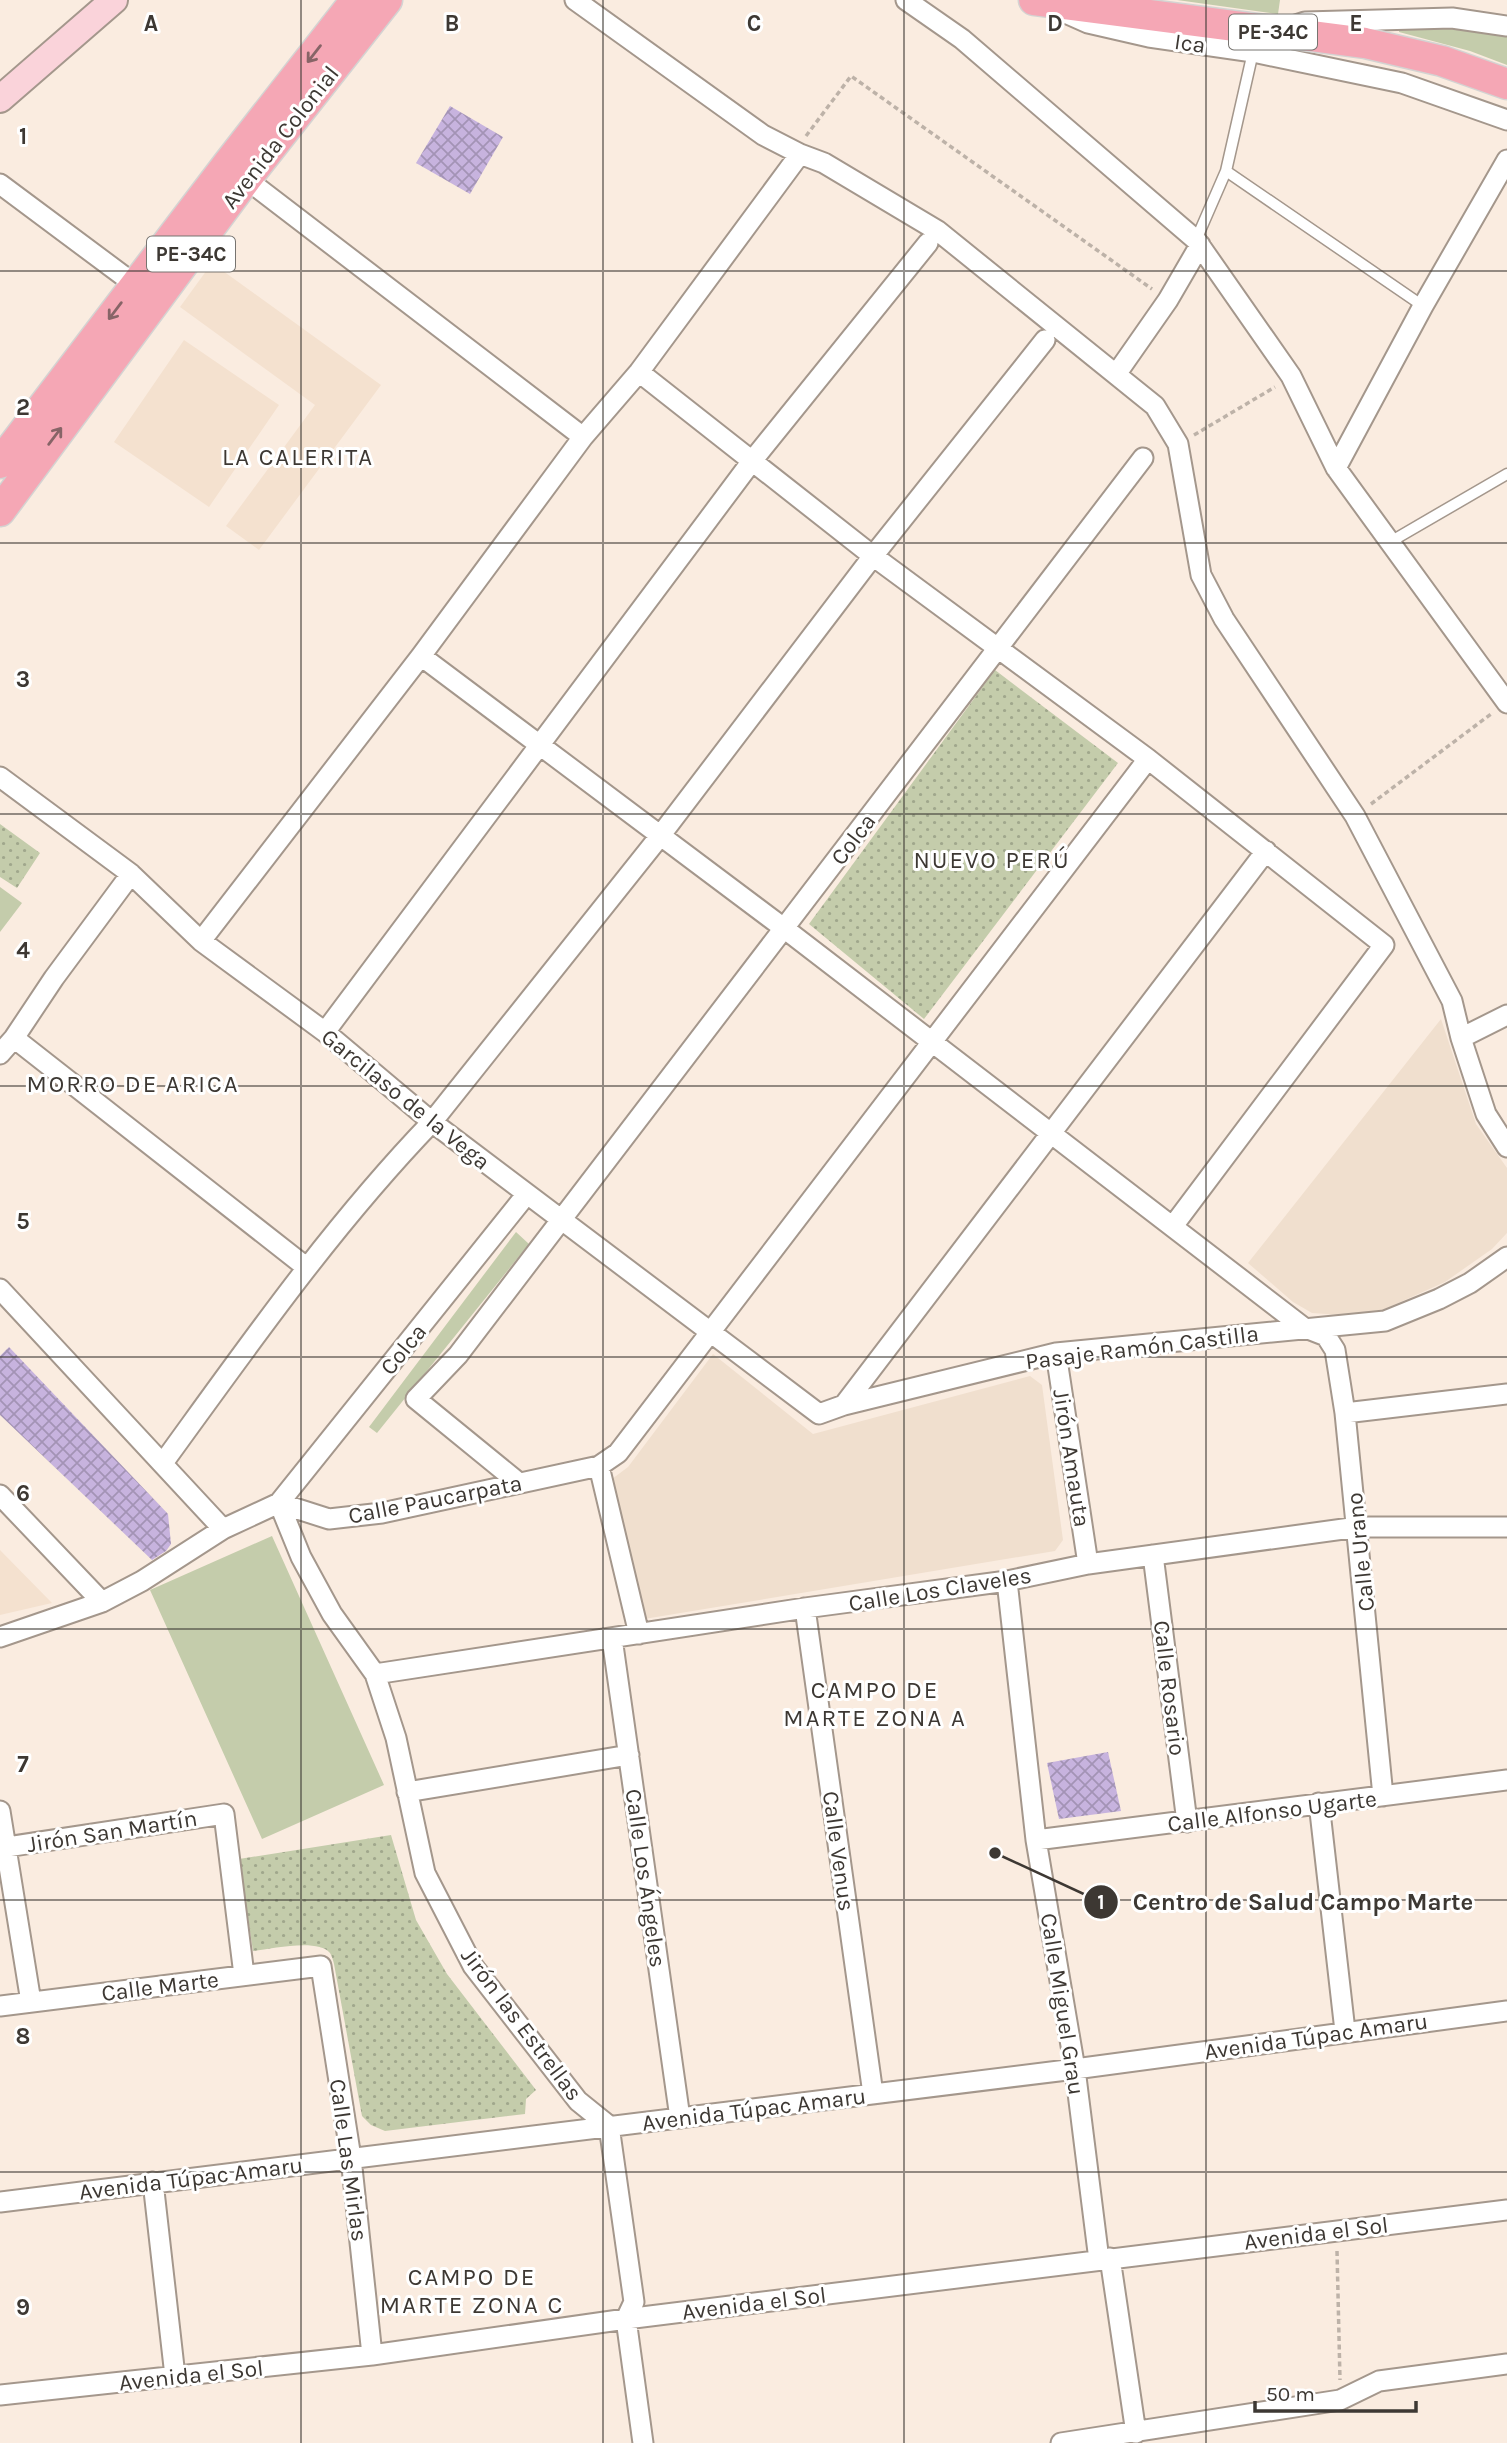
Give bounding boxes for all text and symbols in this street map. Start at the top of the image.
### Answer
text: A [144,10,158,37]
text: B [445,10,459,37]
text: C [747,10,761,37]
text: D [1047,10,1063,37]
text: E [1349,10,1363,37]
road number: PE-34C [1229,14,1317,50]
street label: Ica [1173,28,1207,59]
one-way arrow [307,44,322,62]
street label: Avenida Colonial [216,60,345,214]
text: 1 [19,123,27,150]
road number: PE-34C [147,236,235,272]
one-way arrow [108,302,123,320]
text: 2 [16,394,30,421]
one-way arrow [47,427,62,446]
district label: LA CALERITA [222,443,374,471]
text: 3 [16,666,30,693]
street label: Colca [825,808,882,870]
district label: NUEVO PERÚ [913,845,1071,874]
text: 4 [16,937,30,964]
street label: Garcilaso de la Vega [316,1023,495,1176]
district label: MORRO DE ARICA [26,1070,240,1098]
text: 5 [16,1208,30,1235]
street label: Colca [375,1318,432,1380]
street label: Pasaje Ramón Castilla [1024,1320,1260,1375]
street label: Jirón Amauta [1047,1387,1096,1529]
street label: Calle Paucarpata [346,1469,524,1530]
text: 6 [16,1480,30,1507]
street label: Calle Urano [1341,1491,1380,1613]
street label: Calle Los Claveles [847,1562,1033,1617]
street label: Calle Rosario [1148,1619,1191,1757]
district label: CAMPO DE MARTE ZONA A [783,1676,967,1732]
text: 7 [17,1751,29,1778]
street label: Calle Alfonso Ugarte [1166,1785,1378,1838]
street label: Calle Los Ángeles [620,1787,671,1969]
street label: Calle Venus [817,1789,860,1913]
street label: Jirón San Martín [25,1805,199,1858]
callout: Centro de Salud Campo Marte [1083,1879,1487,1924]
text: Centro de Salud Campo Marte [1133,1888,1473,1916]
text: 1 [1097,1890,1105,1914]
street label: Calle Miguel Grau [1035,1911,1090,2097]
street label: Jirón las Estrellas [455,1943,588,2106]
street label: Calle Marte [100,1966,220,2007]
street label: Avenida Túpac Amaru [1203,2007,1430,2066]
text: 8 [16,2023,30,2050]
street label: Calle Las Mirlas [324,2077,373,2243]
street label: Avenida Túpac Amaru [641,2082,868,2137]
street label: Avenida Túpac Amaru [78,2151,305,2206]
street label: Avenida el Sol [1242,2211,1390,2256]
district label: CAMPO DE MARTE ZONA C [380,2263,564,2319]
street label: Avenida el Sol [680,2281,828,2326]
text: 9 [16,2294,30,2321]
street label: Avenida el Sol [117,2354,265,2397]
scale bar [1255,2370,1416,2414]
text: 50 m [1266,2382,1315,2406]

